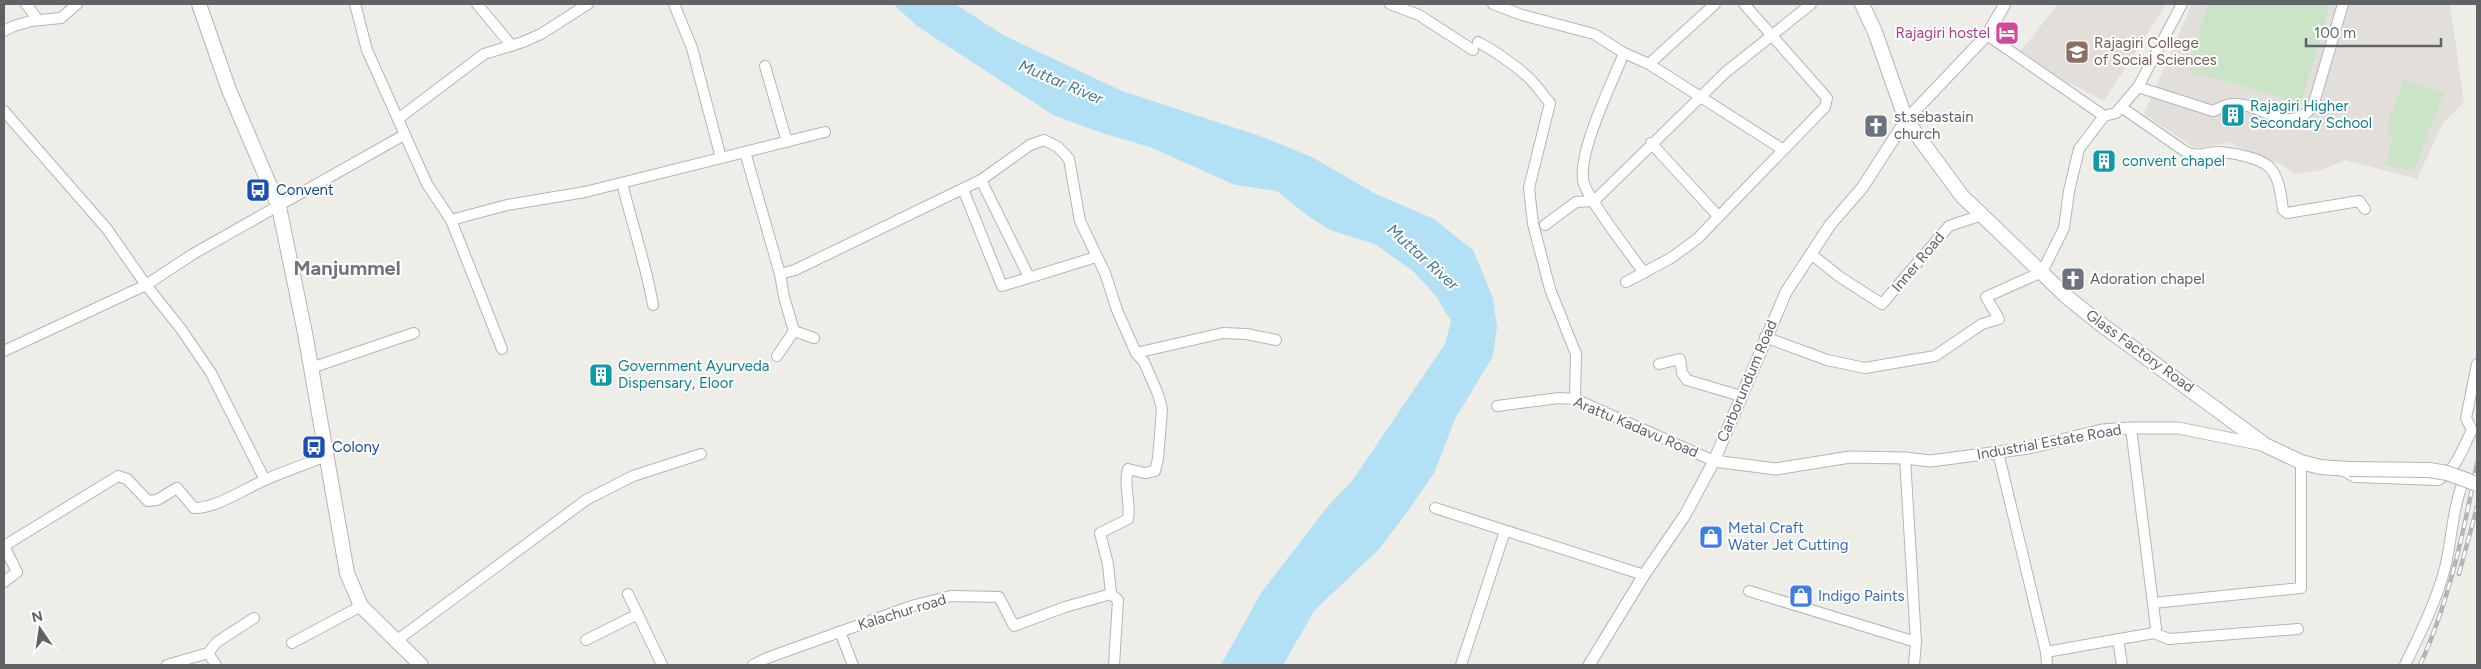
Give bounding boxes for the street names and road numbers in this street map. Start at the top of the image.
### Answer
street label: Inner Road [1888,229,1948,295]
street label: Glass Factory Road [2082,306,2198,396]
street label: Carborundum Road [1713,317,1781,445]
street label: Arattu Kadavu Road [1571,393,1701,461]
street label: Industrial Estate Road [1975,420,2123,464]
street label: Kalachur road [856,590,948,634]

